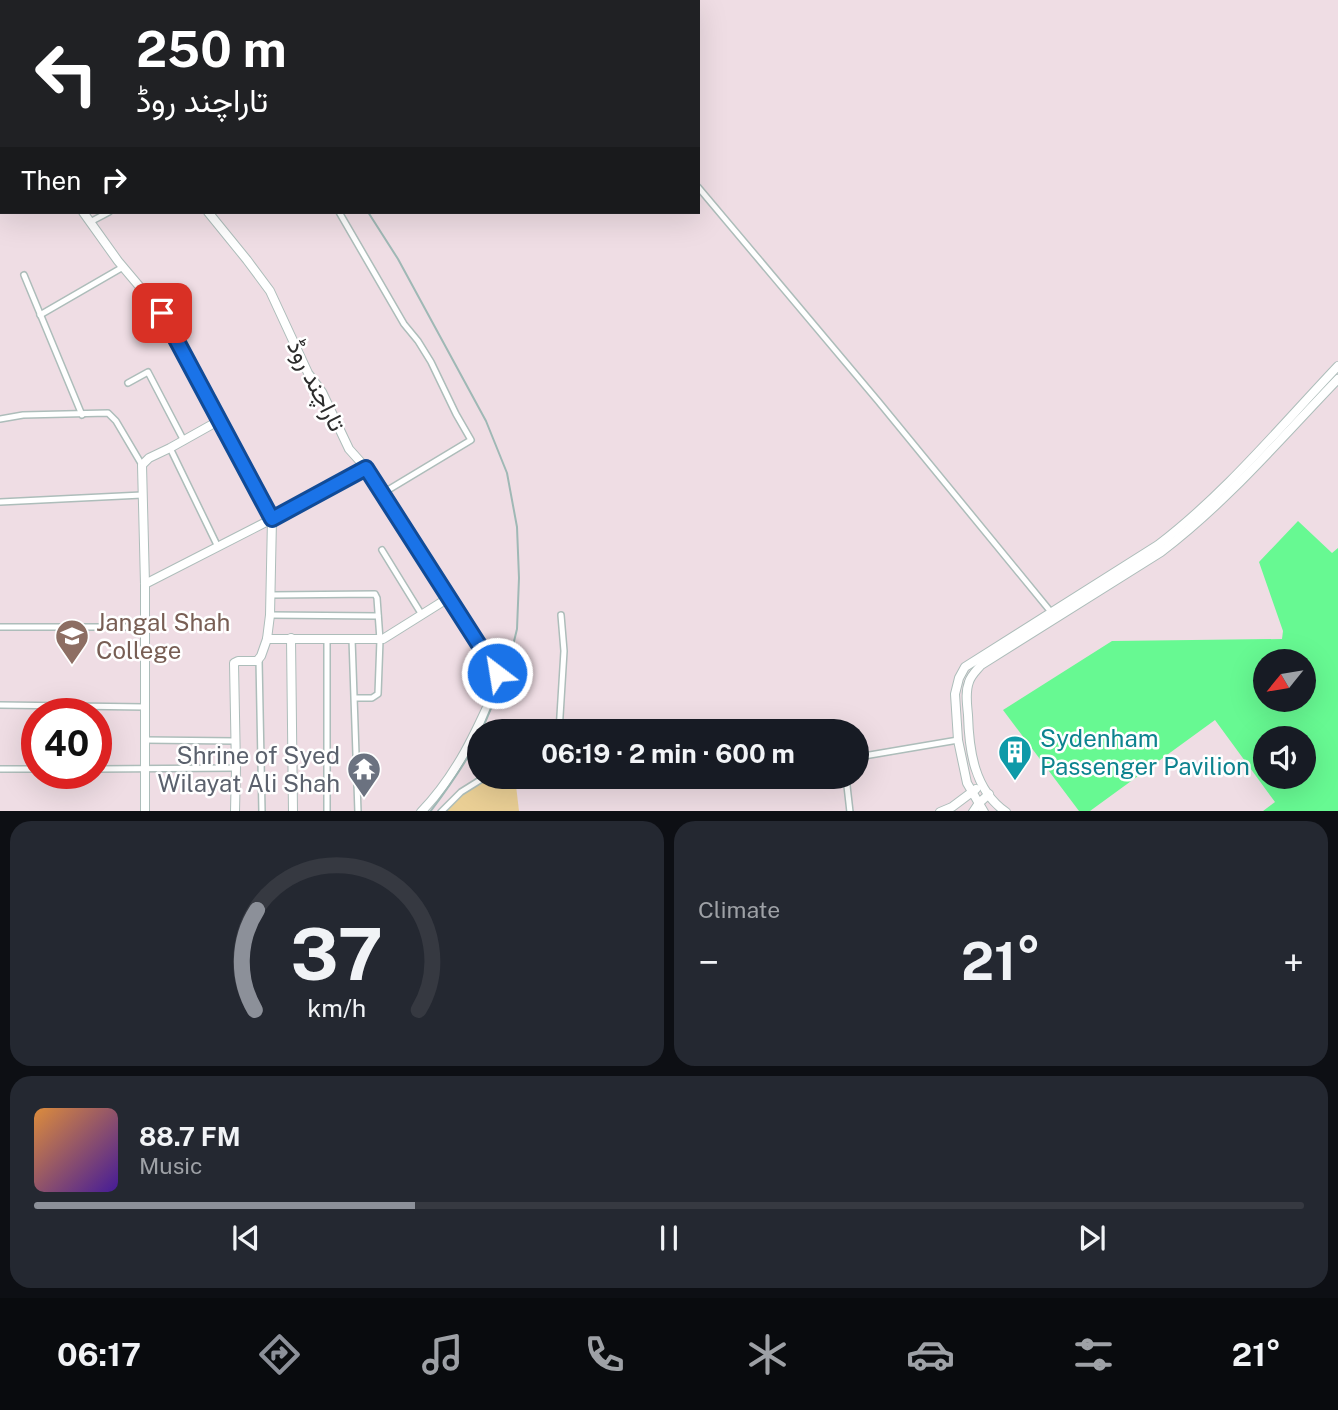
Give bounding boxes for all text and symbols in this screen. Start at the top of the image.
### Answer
text: 250 m [136,20,287,78]
icon: left [21,28,112,119]
text: تاراچند روڈ [136,82,268,119]
icon: right [95,161,133,199]
text: Then [21,165,81,196]
pin [132,283,192,343]
icon: arrive [143,294,181,332]
street label: تاراچند روڈ [279,334,352,437]
place label: Jangal Shah College [96,608,230,664]
school or university icon: Jangal Shah College [53,617,91,666]
position arrow [460,636,534,710]
north arrow [1253,649,1316,712]
map controls [1253,649,1316,789]
speed limit sign: 40 [21,698,112,789]
place label: Sydenham Passenger Pavilion [1040,724,1250,780]
button: sound [1253,726,1316,789]
building icon: Sydenham Passenger Pavilion [996,733,1034,782]
text: 06:19 · 2 min · 600 m [541,738,795,769]
place label: Shrine of Syed Wilayat Ali Shah [158,741,340,797]
temple icon: Shrine of Syed Wilayat Ali Shah [345,750,383,799]
text: Climate [698,896,780,923]
text: 37 [291,911,383,996]
text: 21° [961,931,1041,992]
text: − [698,940,719,985]
text: + [1283,940,1304,985]
text: km/h [308,992,366,1022]
text: 88.7 FM [139,1121,241,1152]
text: Music [139,1152,203,1179]
icon: previous [227,1219,265,1257]
icon: pause [650,1219,688,1257]
icon: next [1073,1219,1111,1257]
icon: directions [255,1330,304,1379]
icon: music [418,1330,467,1379]
icon: phone [580,1330,629,1379]
icon: climate [743,1330,792,1379]
icon: car [906,1330,955,1379]
icon: filters [1069,1330,1118,1379]
text: 06:17 [57,1336,141,1373]
text: 21° [1232,1336,1281,1373]

